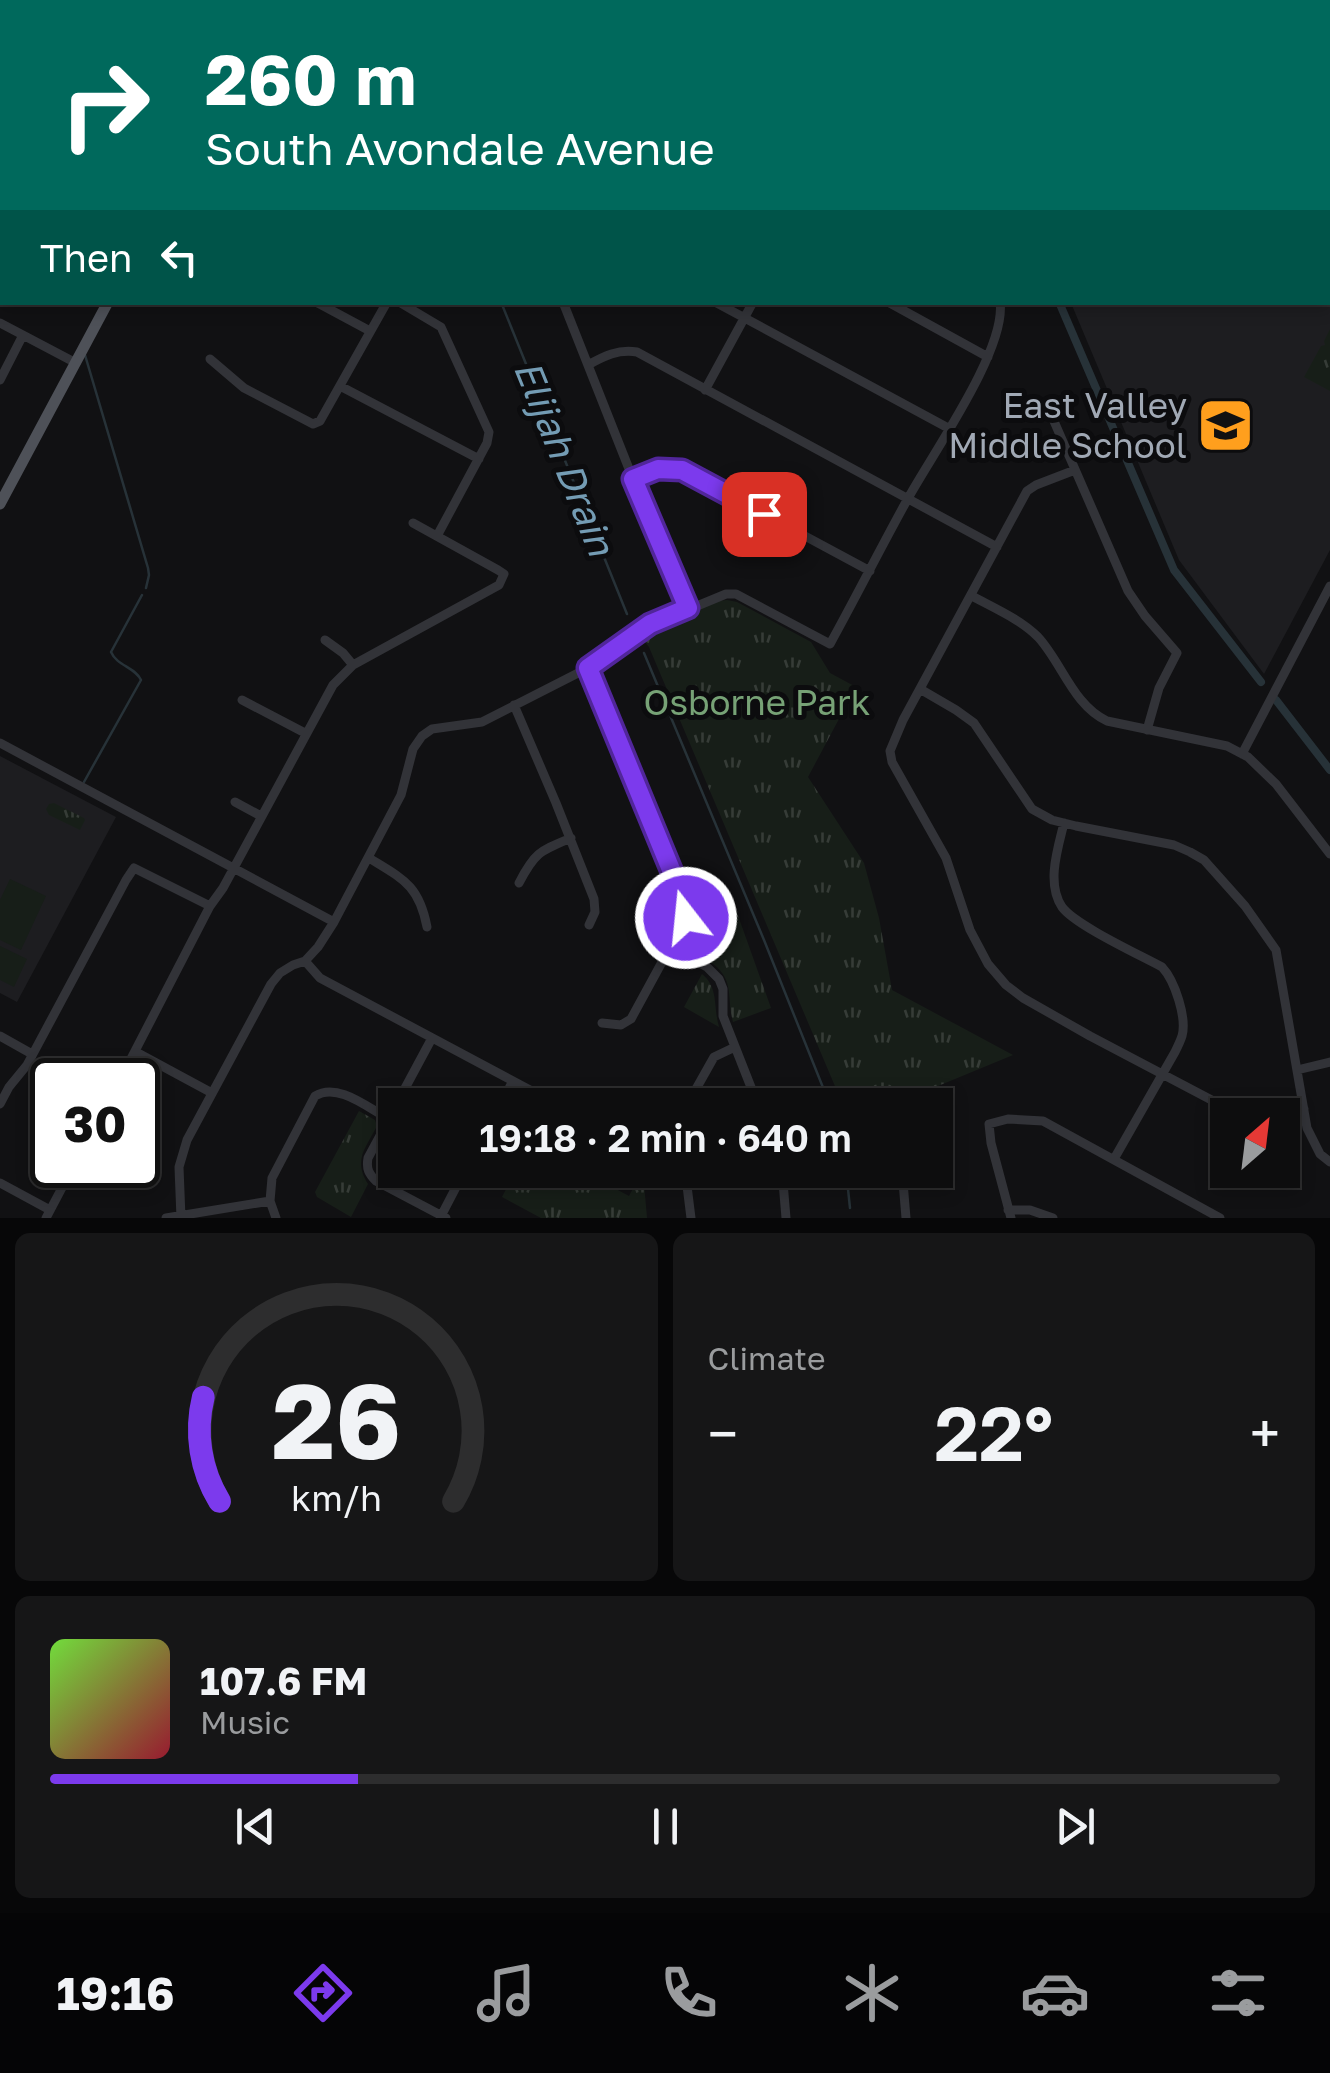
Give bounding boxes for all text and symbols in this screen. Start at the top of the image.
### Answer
text: 260 m [205,36,416,120]
icon: right [40,40,170,170]
text: South Avondale Avenue [205,121,715,175]
icon: left [152,230,207,285]
text: Then [40,235,132,280]
water label: Elijah Drain [506,353,625,563]
place label: East Valley Middle School [948,384,1187,466]
school or university icon: East Valley Middle School [1196,396,1256,456]
pin [722,472,807,557]
icon: arrive [737,487,792,542]
park label: Osborne Park [644,681,870,723]
position arrow [634,866,738,970]
speed limit sign: 30 [30,1058,160,1188]
north arrow [1210,1098,1300,1188]
map controls [1210,1098,1300,1188]
text: 19:18 · 2 min · 640 m [479,1115,852,1160]
text: Climate [708,1339,826,1377]
text: 26 [272,1357,401,1482]
text: 22° [934,1387,1053,1478]
text: − [708,1400,738,1466]
text: + [1250,1400,1280,1466]
text: km/h [291,1476,382,1519]
text: 107.6 FM [200,1658,367,1703]
text: Music [200,1703,290,1741]
icon: previous [228,1799,283,1854]
icon: pause [638,1799,693,1854]
icon: next [1048,1799,1103,1854]
icon: directions [288,1958,358,2028]
icon: music [471,1958,541,2028]
icon: phone [654,1958,724,2028]
icon: climate [837,1958,907,2028]
icon: car [1020,1958,1090,2028]
icon: filters [1203,1958,1273,2028]
text: 19:16 [57,1966,174,2020]

